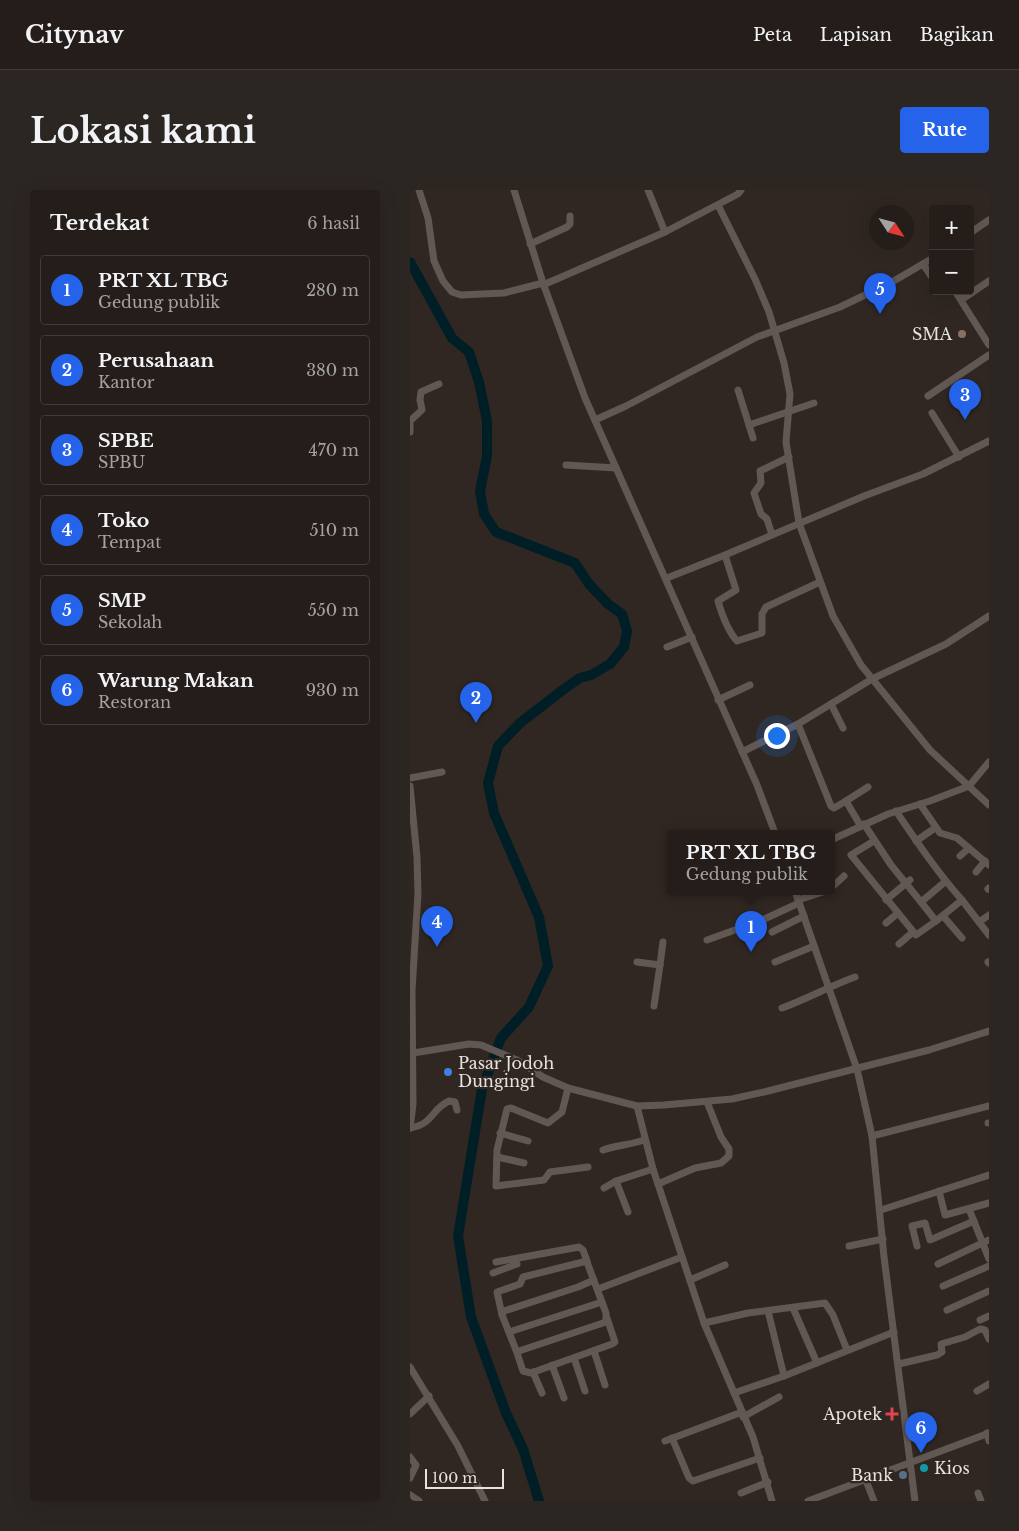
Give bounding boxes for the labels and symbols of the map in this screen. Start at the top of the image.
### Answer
north arrow [869,205,914,250]
pin: 5 [864,273,896,314]
place label: SMA [912,324,953,344]
marker: SMA [956,328,968,340]
pin: 3 [949,379,981,420]
pin: 2 [460,682,492,723]
your location [764,723,790,749]
pin: 4 [421,906,453,947]
pin: 1 [735,911,767,952]
place label: Pasar Jodoh Dungingi [458,1053,554,1091]
marker: Pasar Jodoh Dungingi [442,1066,454,1078]
place label: Apotek [822,1404,882,1424]
marker: Apotek [886,1408,898,1420]
pin: 6 [905,1412,937,1453]
place label: Kios [934,1458,970,1478]
marker: Kios [918,1462,930,1474]
place label: Bank [851,1465,893,1485]
scale bar [425,1466,504,1489]
marker: Bank [897,1469,909,1481]

